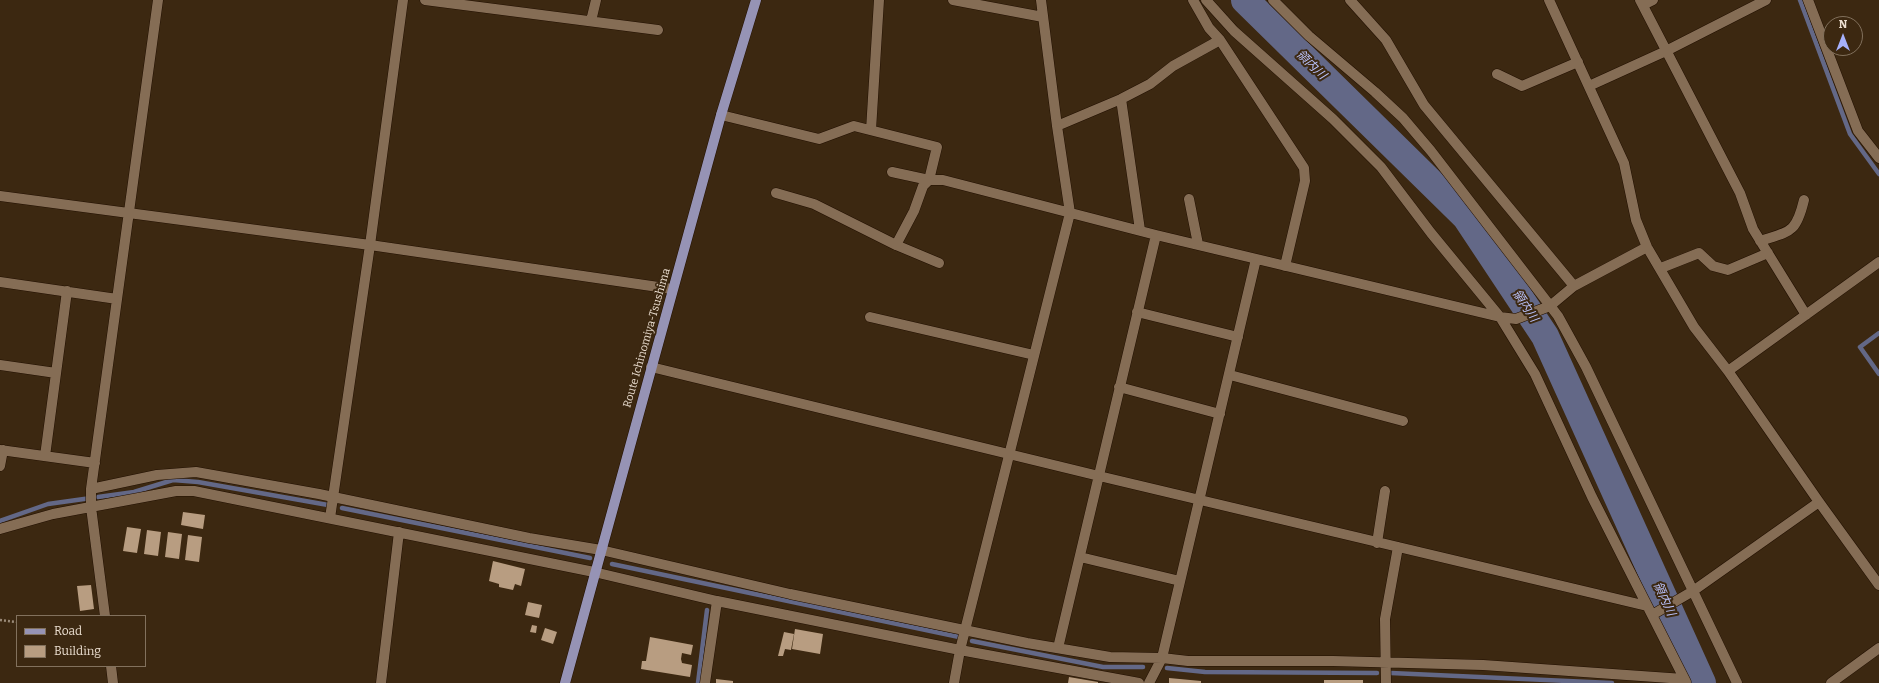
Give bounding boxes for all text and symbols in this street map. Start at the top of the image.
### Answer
north arrow [1823,16,1863,56]
text: N [1839,18,1847,31]
water label: 領内川 [1293,47,1329,83]
street label: Route Ichinomiya-Tsushima [621,267,673,409]
water label: 領内川 [1509,287,1541,325]
water label: 領内川 [1650,580,1678,618]
legend [16,615,146,667]
text: Road [54,624,82,638]
text: Building [54,644,101,658]

